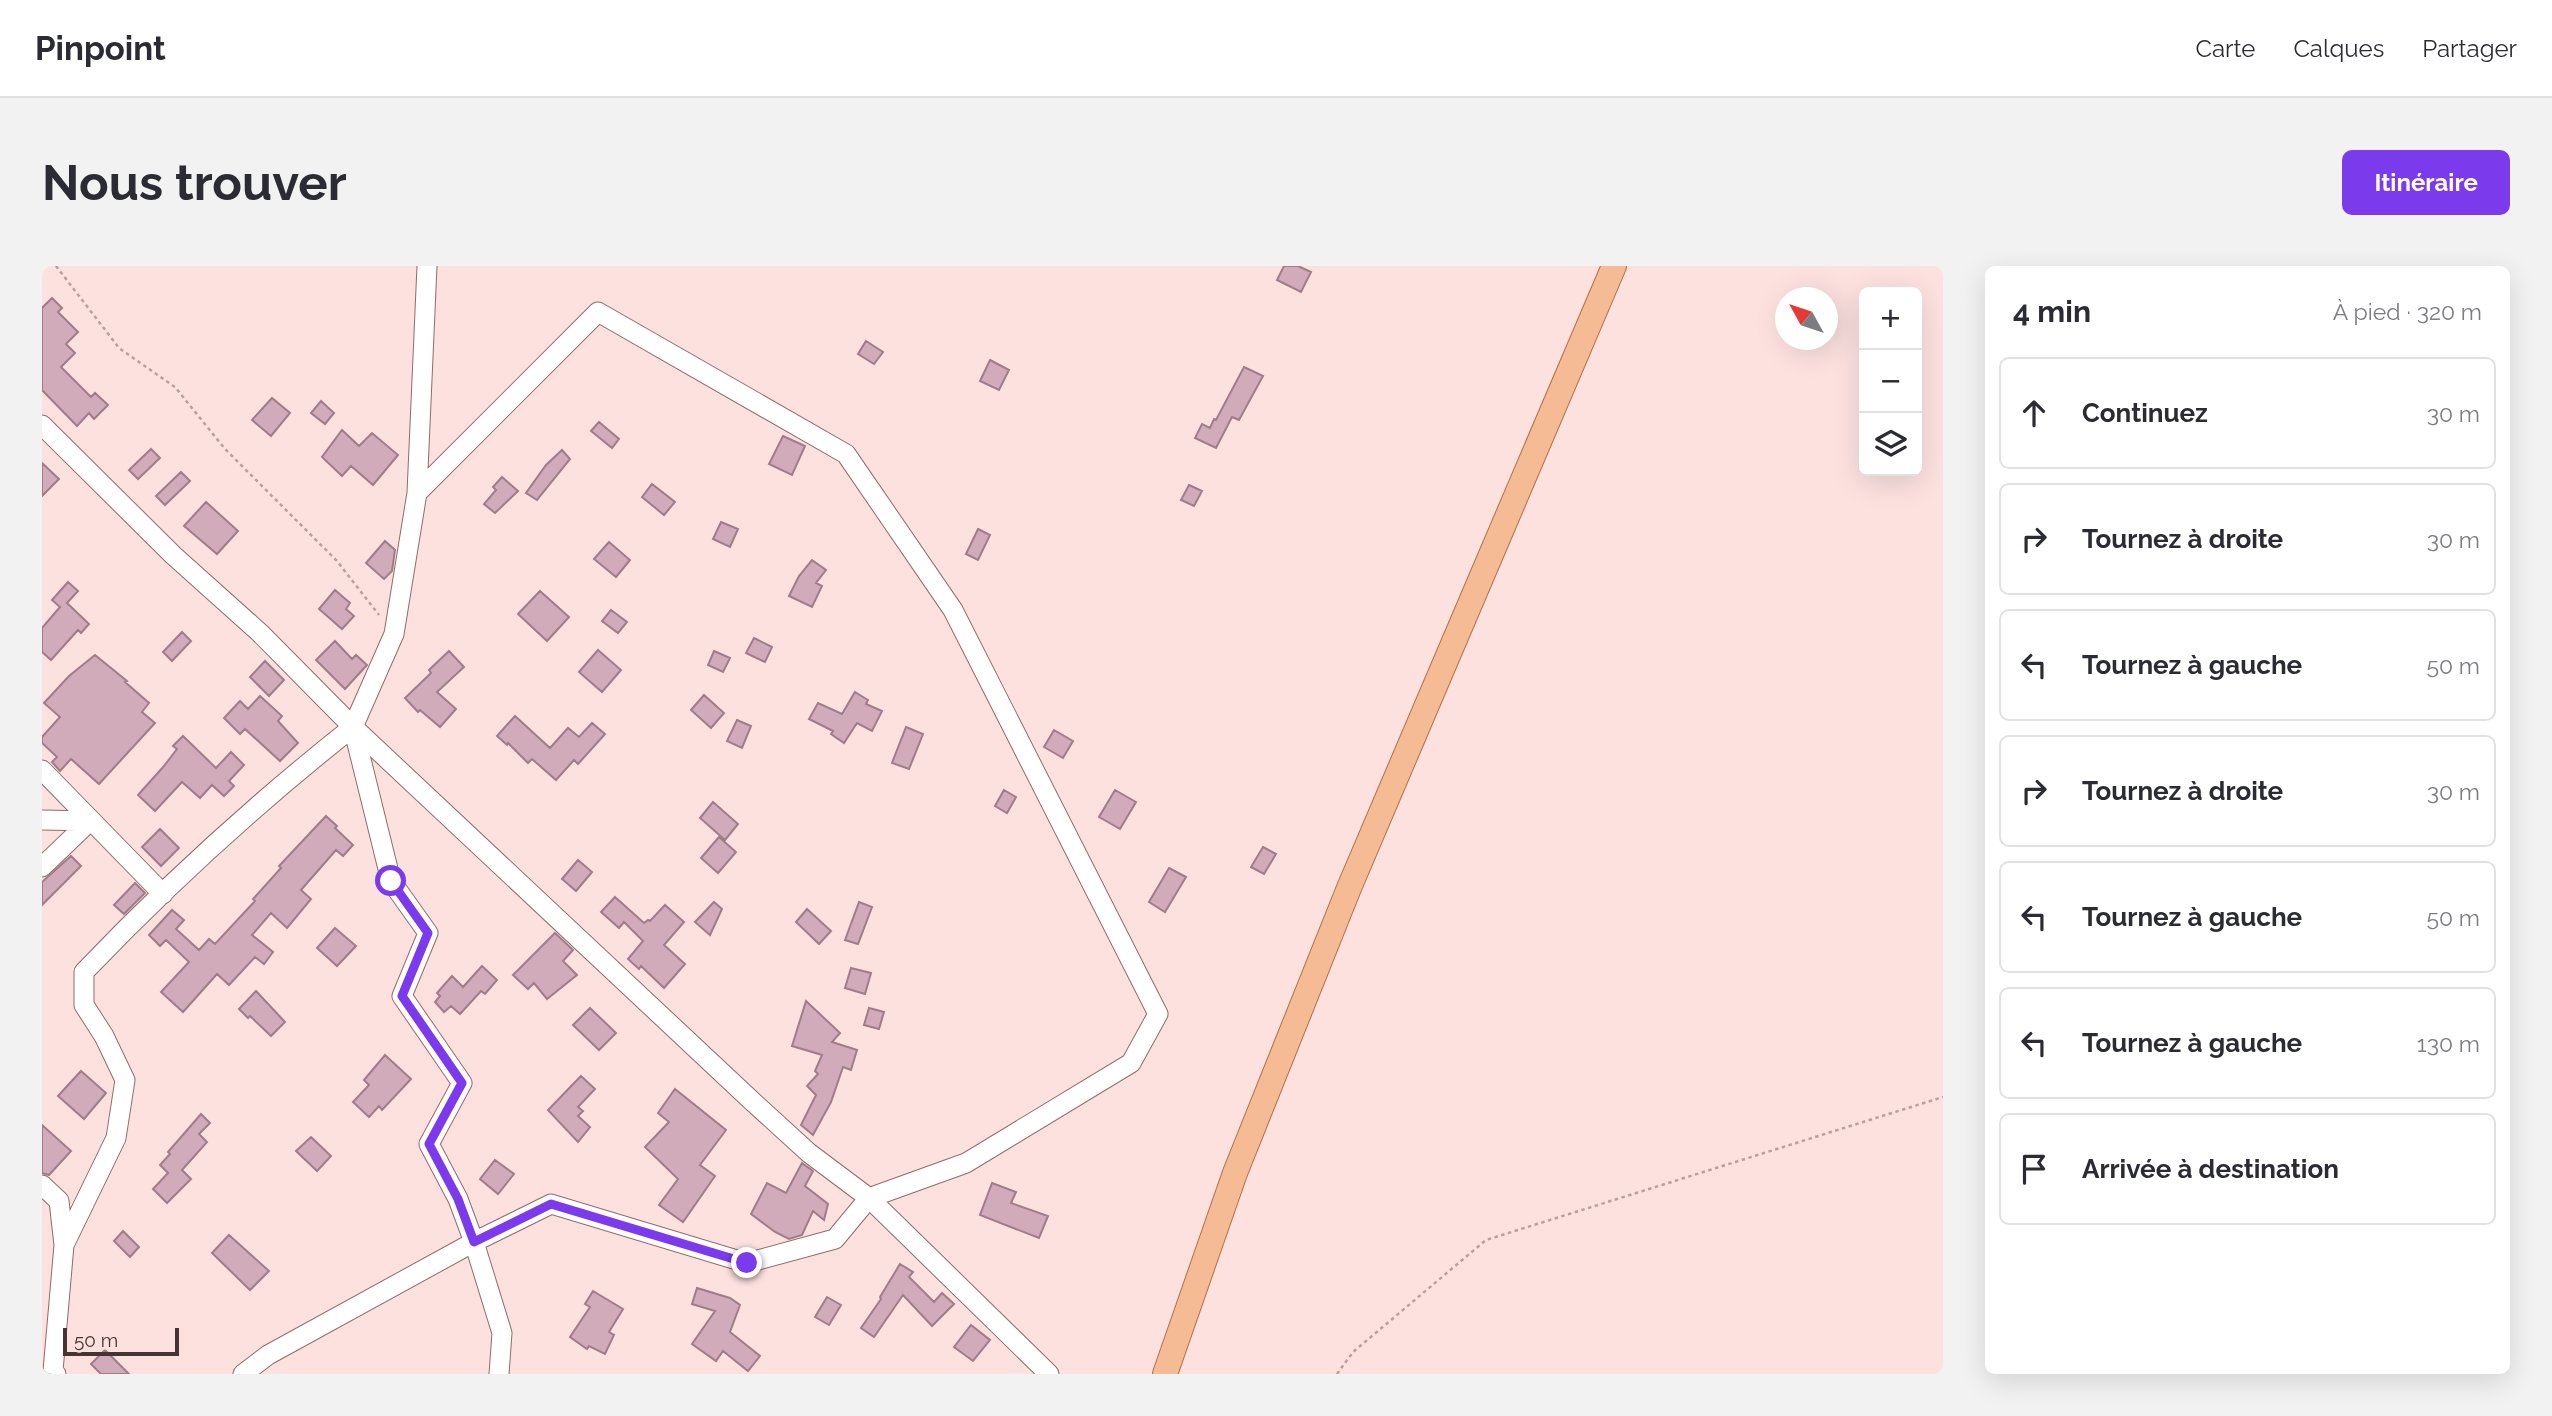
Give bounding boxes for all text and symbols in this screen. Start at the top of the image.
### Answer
text: Pinpoint [35,29,166,68]
text: Carte [2196,34,2255,63]
text: Calques [2293,34,2384,63]
text: Partager [2422,34,2517,63]
button: Itinéraire [2342,150,2510,215]
text: Nous trouver [42,154,347,211]
north arrow [1775,287,1838,350]
map controls [1859,287,1922,476]
button: + [1859,287,1922,350]
text: 4 min [2013,294,2091,329]
text: À pied · 320 m [2333,298,2482,325]
button: − [1859,350,1922,413]
icon: ahead [2015,394,2053,432]
text: Continuez [2082,398,2208,428]
text: 30 m [2427,400,2480,427]
button: layers [1859,413,1922,476]
icon: right [2015,520,2053,558]
text: Tournez à droite [2082,524,2283,554]
text: 30 m [2427,526,2480,553]
icon: left [2015,646,2053,684]
text: Tournez à gauche [2082,650,2302,680]
text: 50 m [2426,652,2480,679]
icon: right [2015,772,2053,810]
text: Tournez à droite [2082,776,2283,806]
text: 30 m [2427,778,2480,805]
route start [375,865,406,896]
icon: left [2015,898,2053,936]
text: Tournez à gauche [2082,902,2302,932]
text: 50 m [2426,904,2480,931]
icon: left [2015,1024,2053,1062]
text: Tournez à gauche [2082,1028,2302,1058]
text: 130 m [2417,1030,2480,1057]
icon: arrive [2015,1150,2053,1188]
text: Arrivée à destination [2082,1154,2339,1184]
route end [731,1247,762,1278]
scale bar [63,1325,178,1357]
text: 50 m [74,1329,118,1351]

